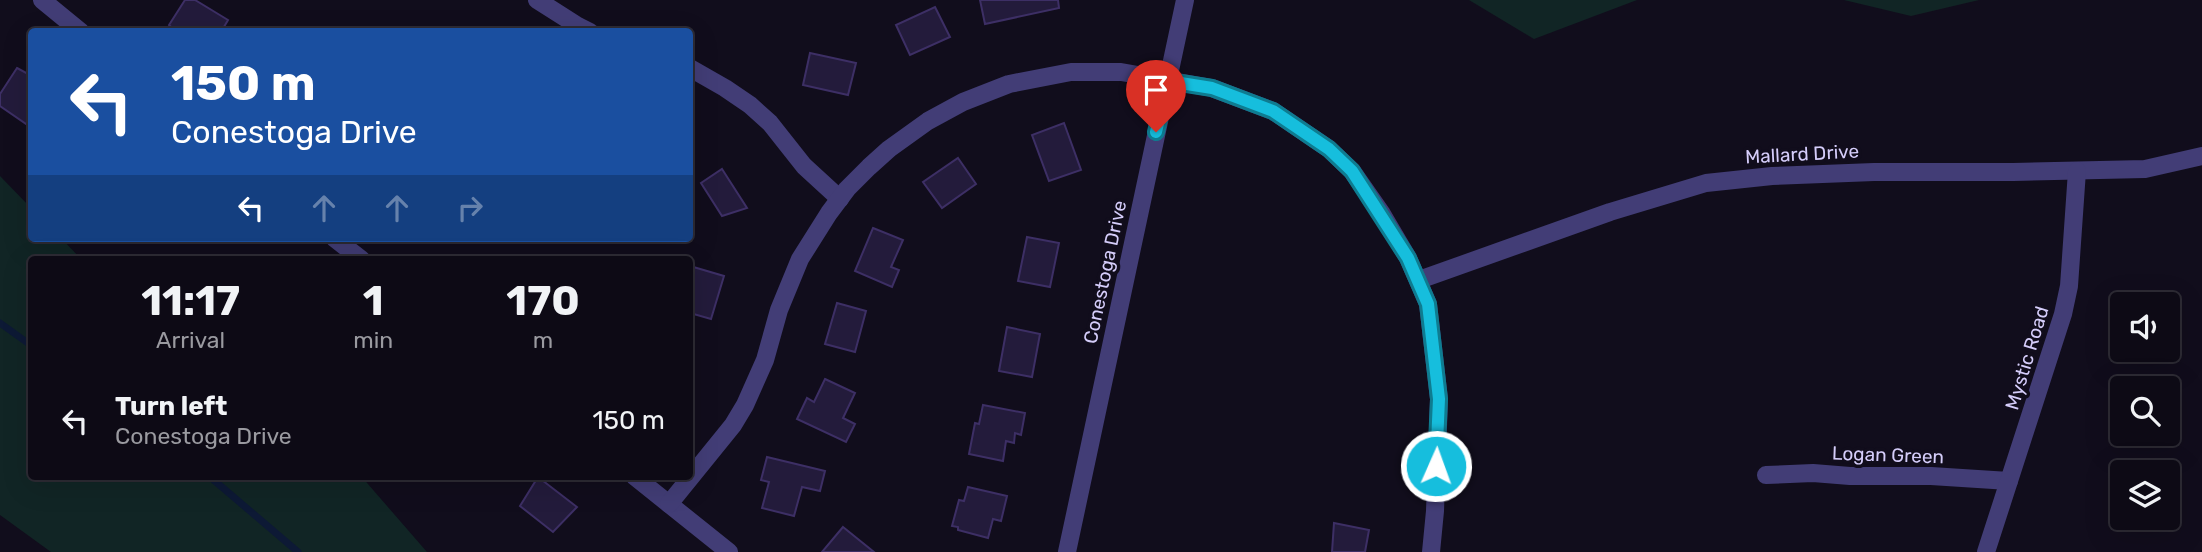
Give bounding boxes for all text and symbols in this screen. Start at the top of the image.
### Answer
text: 150 m [171,54,316,112]
icon: left [56,56,147,147]
pin [1126,60,1186,132]
icon: arrive [1137,71,1175,109]
text: Conestoga Drive [171,113,417,151]
street label: Mallard Drive [1744,140,1860,168]
icon: left [232,189,270,227]
icon: ahead [305,189,343,227]
icon: ahead [378,189,416,227]
icon: right [451,189,489,227]
street label: Conestoga Drive [1079,198,1131,346]
text: 11:17 [141,276,240,326]
text: 1 [363,276,384,326]
text: 170 [506,276,580,326]
map controls [2110,292,2180,530]
button: sound [2110,292,2180,362]
street label: Mystic Road [2000,303,2054,413]
text: Arrival [156,326,225,354]
text: min [353,326,393,354]
text: m [533,326,553,354]
button: search [2110,376,2180,446]
text: Turn left [115,391,227,422]
icon: left [56,402,94,440]
text: 150 m [592,405,665,436]
text: Conestoga Drive [115,422,292,450]
position arrow [1399,429,1473,503]
street label: Logan Green [1832,442,1944,468]
button: layers [2110,460,2180,530]

